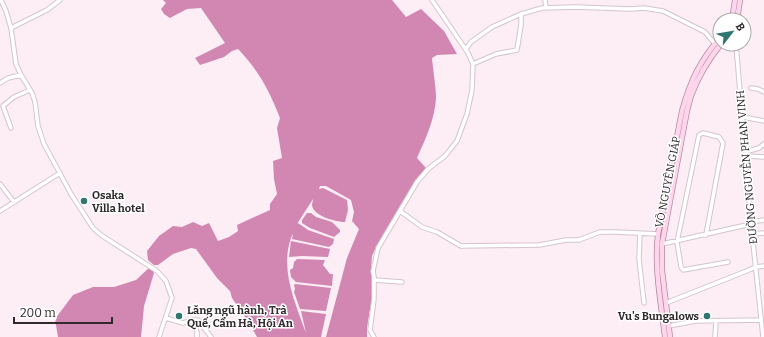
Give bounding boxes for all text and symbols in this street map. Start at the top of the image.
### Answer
north arrow [712,12,752,52]
text: B [733,21,748,34]
street label: ĐƯỜNG NGUYỄN PHAN VINH [733,89,760,245]
street label: VÕ NGUYÊN GIÁP [652,135,683,229]
place label: Osaka Villa hotel [92,189,145,215]
marker: Osaka Villa hotel [79,196,89,206]
scale bar [14,299,112,325]
place label: Lăng ngũ hành, Trà Quế, Cẩm Hà, Hội An [187,304,293,330]
text: 200 m [20,306,56,320]
place label: Vu's Bungalows [618,310,700,323]
marker: Lăng ngũ hành, Trà Quế, Cẩm Hà, Hội An [174,311,184,321]
marker: Vu's Bungalows [702,311,712,321]

